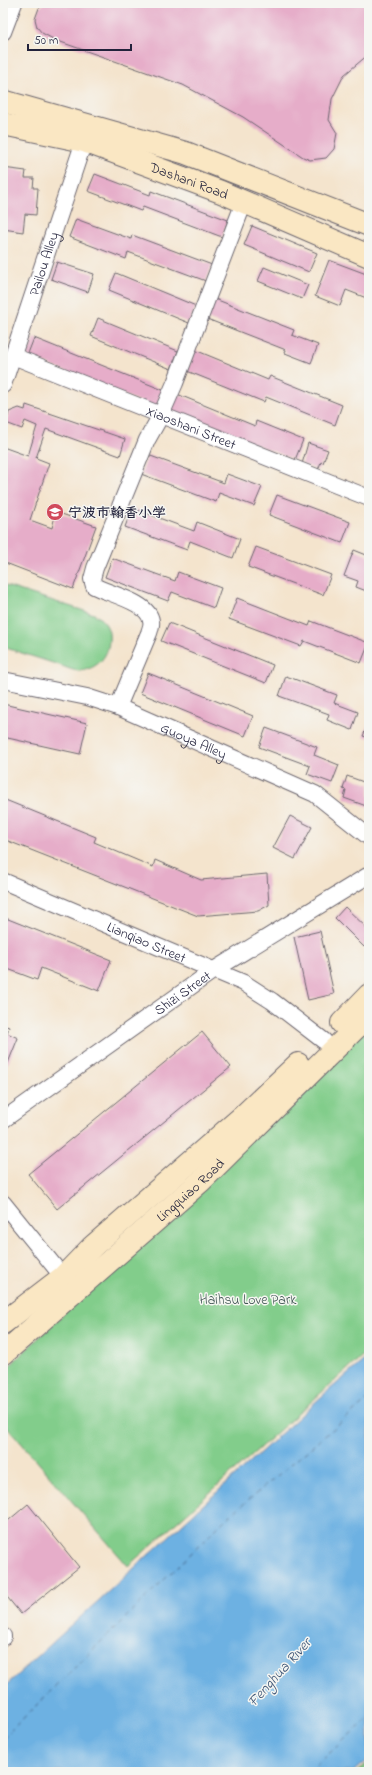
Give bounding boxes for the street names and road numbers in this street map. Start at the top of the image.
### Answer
street label: Dashani Road [145,157,231,206]
street label: Pailou Alley [24,229,66,299]
street label: Xiaoshani Street [143,401,239,456]
street label: Guoya Alley [157,718,230,767]
street label: Lianqiao Street [103,917,189,969]
street label: Shizi Street [150,966,216,1021]
street label: Lingquiao Road [152,1154,230,1228]

